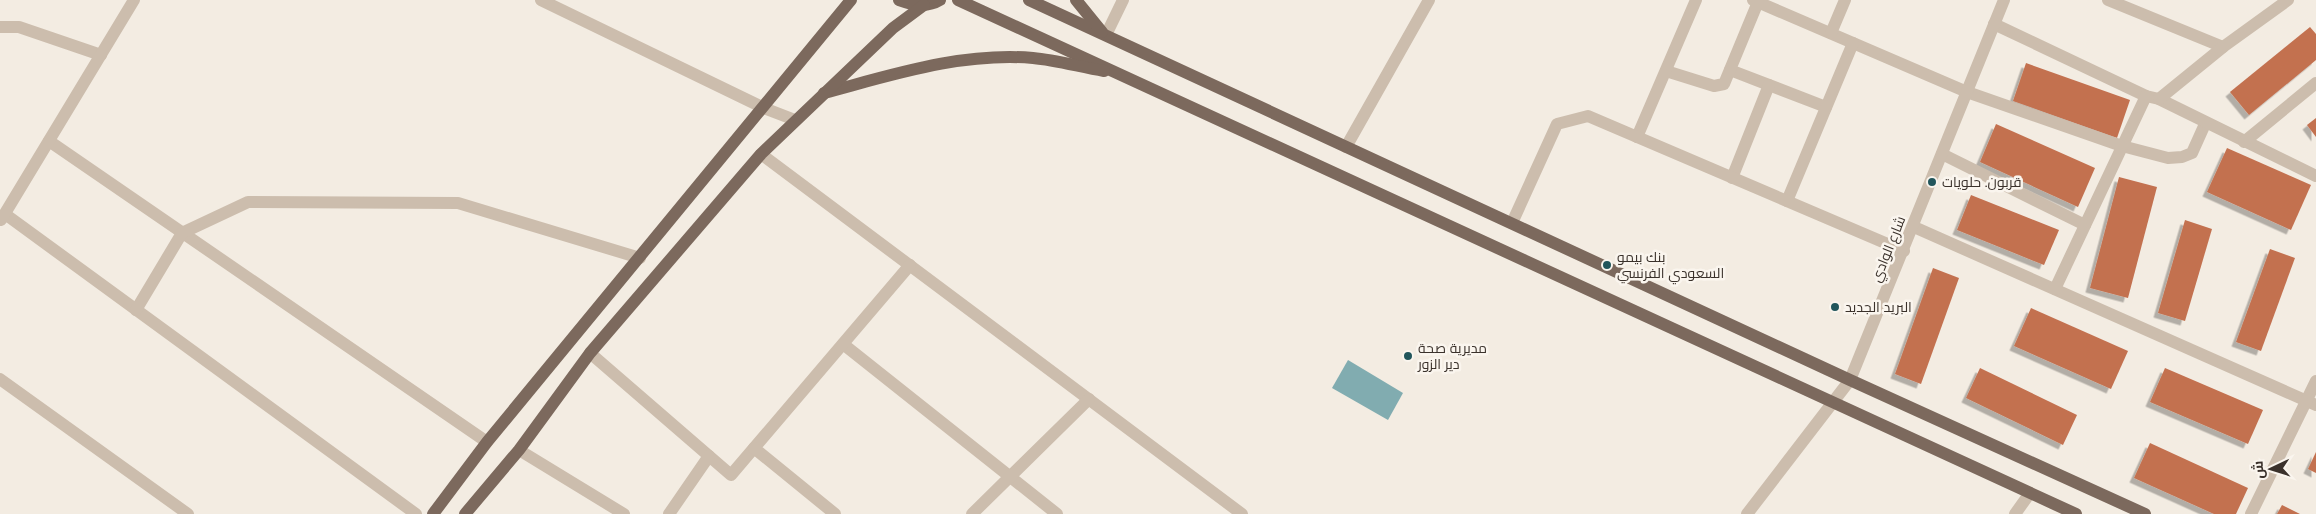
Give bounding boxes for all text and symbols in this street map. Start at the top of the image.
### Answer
place label: قربون. حلويات [1942,173,2021,191]
marker: قربون. حلويات [1926,176,1938,188]
street label: شارع الوادي [1867,213,1912,286]
place label: بنك بيمو السعودي الفرنسي [1617,248,1724,285]
marker: بنك بيمو السعودي الفرنسي [1601,259,1613,271]
place label: البريد الجديد [1845,298,1912,316]
marker: البريد الجديد [1829,301,1841,313]
place label: مديرية صحة دير الزور [1417,339,1487,373]
marker: مديرية صحة دير الزور [1402,350,1414,362]
north arrow [2246,444,2296,494]
text: ش [2248,460,2268,479]

